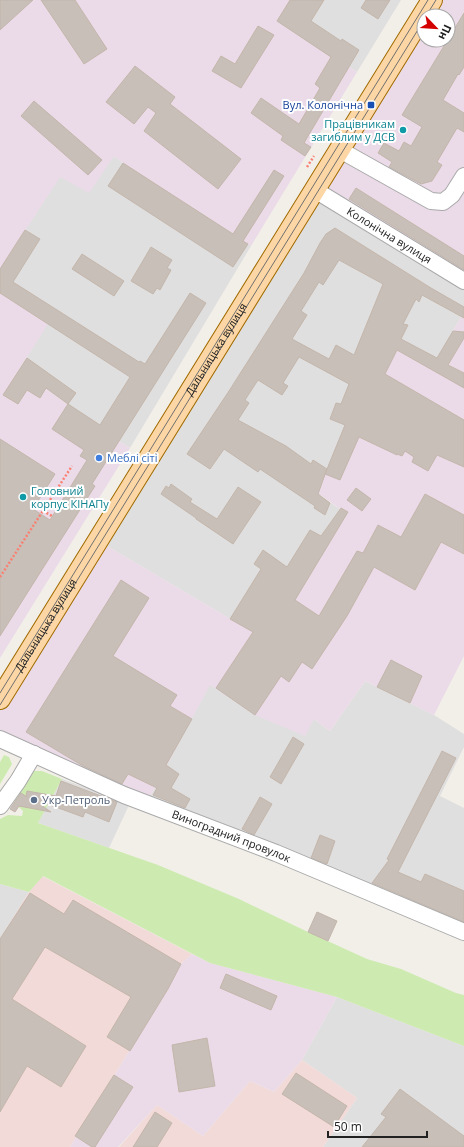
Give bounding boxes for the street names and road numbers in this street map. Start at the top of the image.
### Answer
street label: Колонічна вулиця [344,203,435,267]
street label: Дальницька вулиця [181,300,250,398]
street label: Дальницька вулиця [11,575,80,674]
street label: Виноградний провулок [170,806,293,866]

